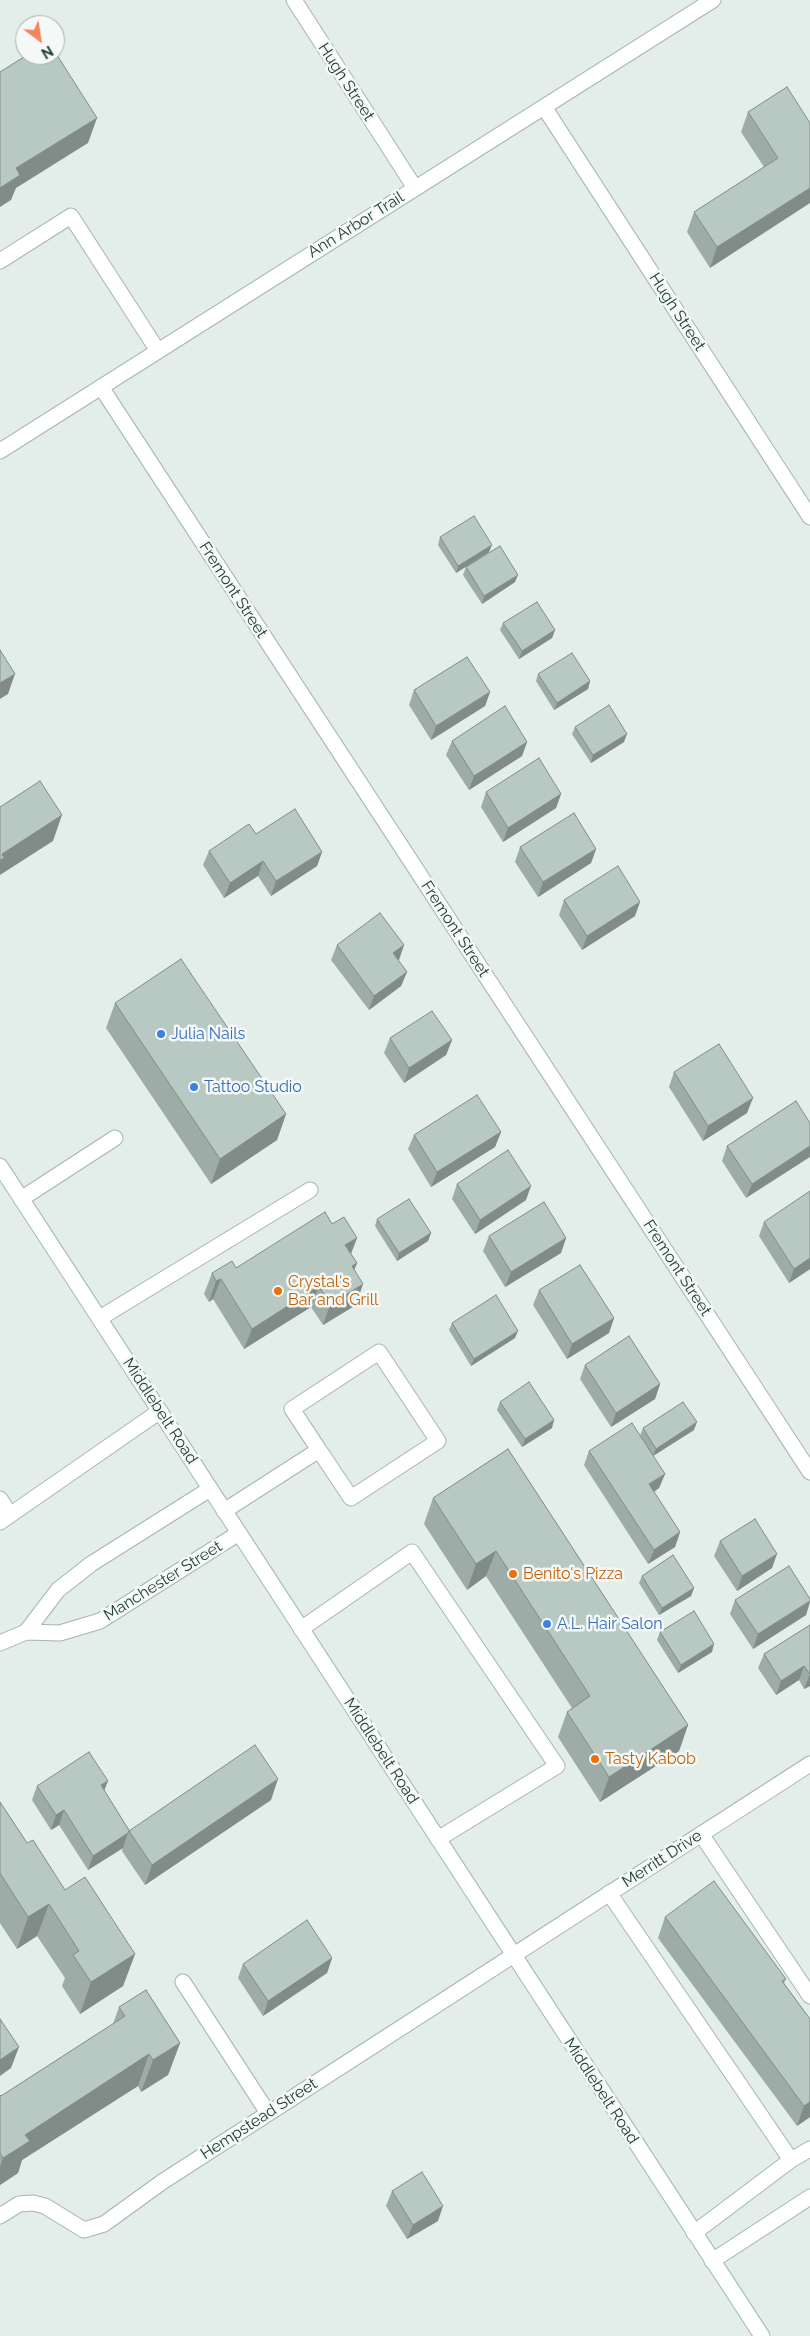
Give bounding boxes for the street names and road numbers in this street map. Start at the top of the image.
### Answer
street label: Hugh Street [314,39,378,125]
street label: Ann Arbor Trail [304,188,408,262]
street label: Hugh Street [645,269,709,355]
street label: Fremont Street [195,538,271,642]
street label: Fremont Street [417,877,493,981]
street label: Fremont Street [639,1216,715,1320]
street label: Middlebelt Road [119,1354,201,1468]
street label: Manchester Street [100,1537,226,1625]
street label: Middlebelt Road [340,1694,422,1808]
street label: Merritt Drive [619,1826,705,1892]
street label: Middlebelt Road [560,2034,642,2148]
street label: Hempstead Street [197,2074,321,2164]

